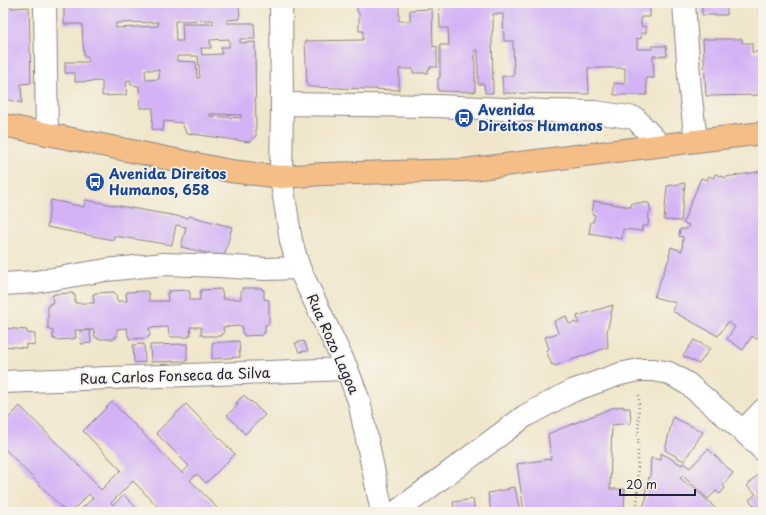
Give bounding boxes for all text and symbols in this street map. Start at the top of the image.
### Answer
place label: Avenida Direitos Humanos [477,99,603,136]
bus stop icon: Avenida Direitos Humanos [453,107,475,129]
place label: Avenida Direitos Humanos, 658 [108,163,226,200]
bus stop icon: Avenida Direitos Humanos, 658 [84,171,106,193]
street label: Rua Rozo Lagoa [302,290,365,398]
street label: Rua Carlos Fonseca da Silva [80,362,271,389]
scale bar [620,471,695,497]
text: 20 m [626,475,657,493]

